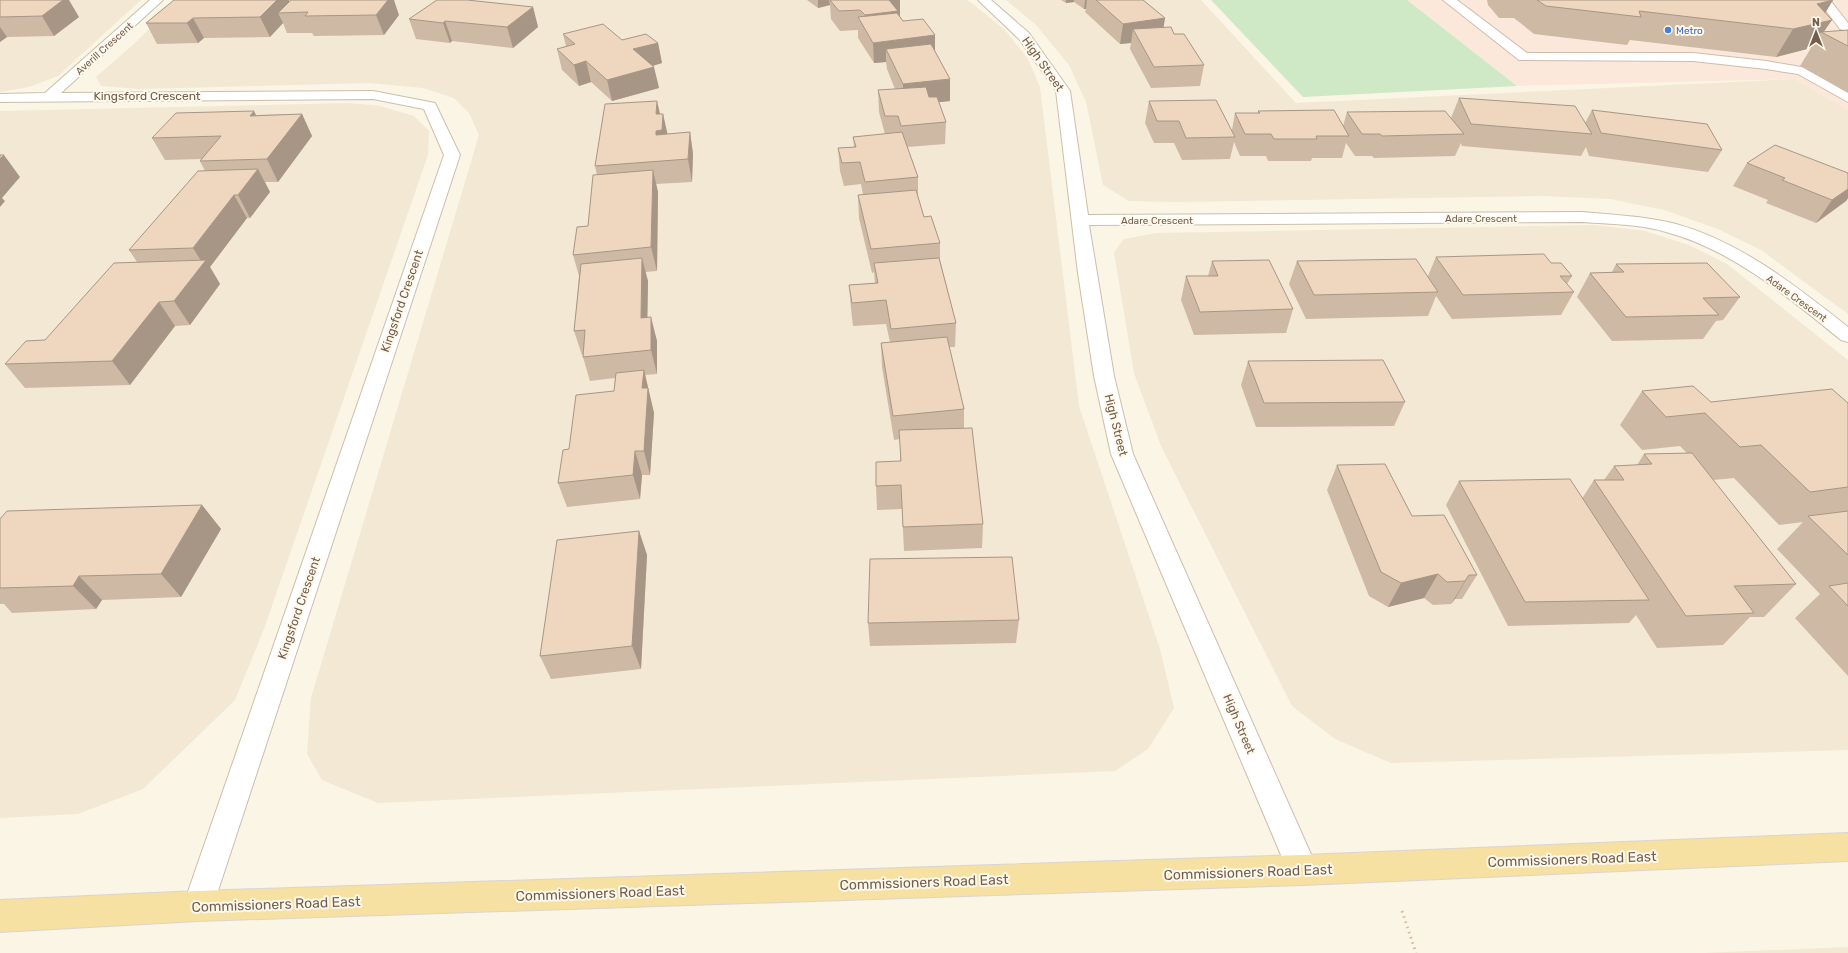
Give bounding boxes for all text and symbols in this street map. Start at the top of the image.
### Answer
north arrow [1796,12,1836,52]
text: N [1812,16,1820,29]
street label: Averill Crescent [74,20,136,78]
marker: Metro [1663,25,1673,35]
place label: Metro [1676,25,1703,37]
street label: High Street [1019,34,1067,94]
street label: Kingsford Crescent [93,89,201,103]
street label: Adare Crescent [1445,213,1517,225]
street label: Adare Crescent [1121,215,1193,227]
street label: Kingsford Crescent [378,248,426,354]
street label: Adare Crescent [1764,273,1829,325]
street label: High Street [1102,392,1131,458]
street label: Kingsford Crescent [275,555,323,661]
street label: High Street [1220,692,1258,756]
street label: Commissioners Road East [1487,848,1657,871]
street label: Commissioners Road East [1163,861,1333,884]
street label: Commissioners Road East [839,871,1009,894]
street label: Commissioners Road East [515,882,685,905]
street label: Commissioners Road East [191,893,361,916]

